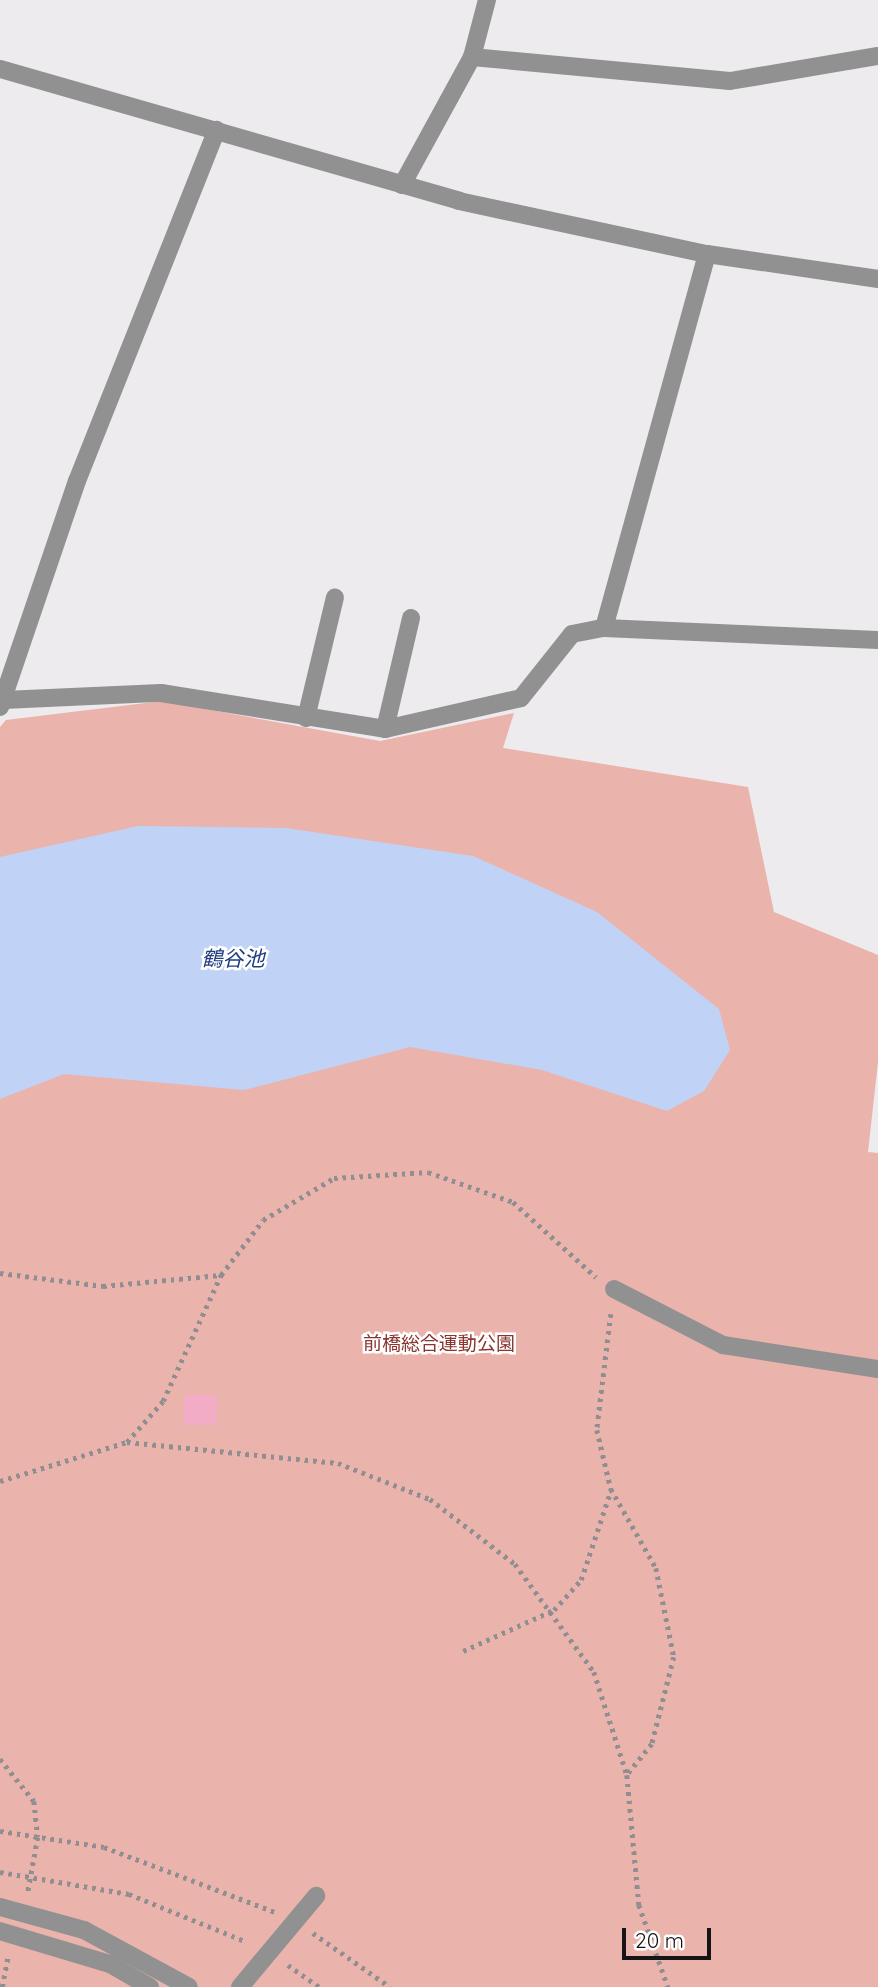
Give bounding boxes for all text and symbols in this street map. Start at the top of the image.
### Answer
water label: 鶴谷池 [202,945,264,971]
park label: 前橋総合運動公園 [363,1333,515,1355]
scale bar [626,1913,715,1957]
text: 20 m [635,1927,684,1953]

